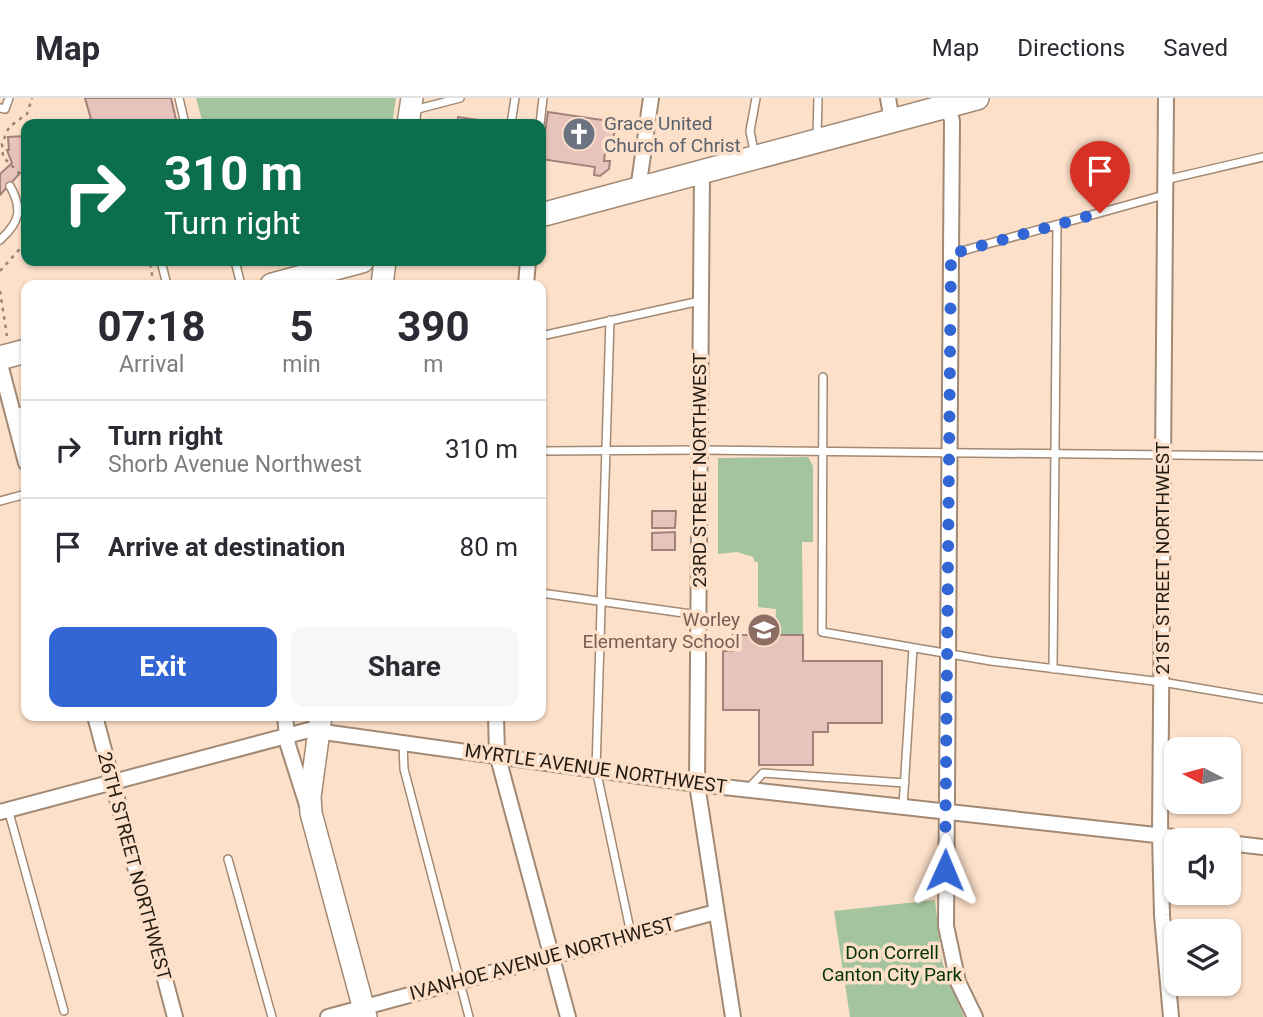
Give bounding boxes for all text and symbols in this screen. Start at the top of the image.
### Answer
text: Map [35,29,100,68]
text: Map [932,34,979,62]
text: Directions [1017,34,1125,62]
text: Saved [1163,34,1228,62]
place label: Grace United Church of Christ [604,112,741,157]
church icon: Grace United Church of Christ [560,115,598,153]
pin [1070,141,1130,213]
text: 310 m [164,145,303,202]
icon: right [49,147,140,238]
icon: arrive [1081,152,1119,190]
text: Turn right [164,204,300,242]
text: 07:18 [98,302,206,351]
text: 5 [289,302,314,351]
text: 390 [397,302,470,351]
text: Arrival [119,351,184,378]
text: min [282,351,321,378]
text: m [423,351,443,378]
street label: 23RD STREET NORTHWEST [688,353,711,587]
text: Turn right [108,421,223,451]
icon: right [49,430,87,468]
text: 310 m [445,434,518,464]
street label: 21ST STREET NORTHWEST [1151,442,1174,674]
text: Shorb Avenue Northwest [108,451,362,478]
icon: arrive [49,528,87,566]
text: Arrive at destination [108,532,345,562]
text: 80 m [460,532,518,562]
place label: Worley Elementary School [582,608,740,653]
school or university icon: Worley Elementary School [745,611,783,649]
button: Exit [49,627,277,707]
button: Share [291,627,518,707]
north arrow [1164,737,1241,814]
map controls [1164,737,1241,996]
street label: MYRTLE AVENUE NORTHWEST [463,739,728,798]
street label: 26TH STREET NORTHWEST [93,749,176,983]
button: sound [1164,828,1241,905]
position arrow [908,833,982,907]
street label: IVANHOE AVENUE NORTHWEST [407,912,677,1005]
button: layers [1164,919,1241,996]
park label: Don Correll Canton City Park [822,941,963,986]

